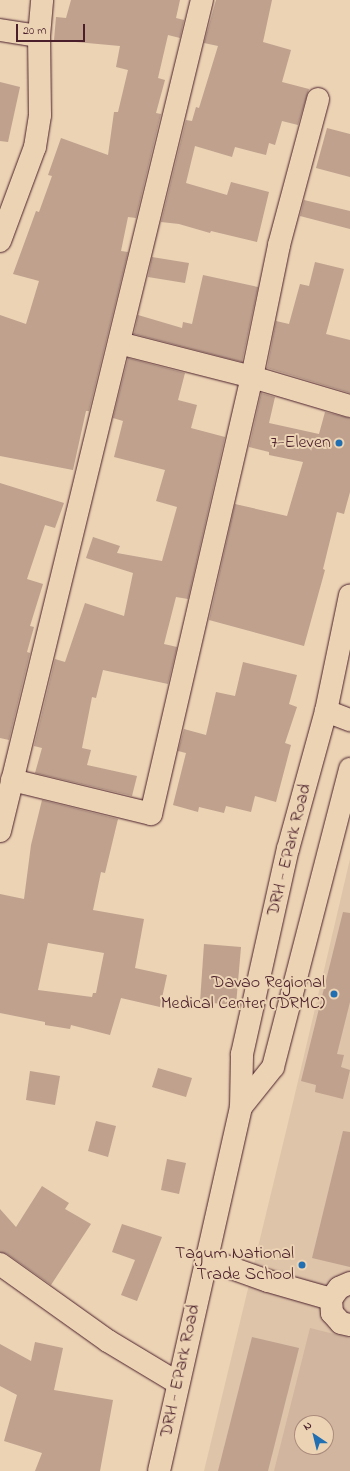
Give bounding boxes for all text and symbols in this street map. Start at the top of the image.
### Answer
scale bar [18,16,87,42]
text: 20 m [23,22,46,40]
place label: 7-Eleven [270,432,331,454]
marker: 7-Eleven [334,438,344,448]
street label: DRH - EPark Road [263,782,317,918]
place label: Davao Regional Medical Center (DRMC) [161,973,325,1016]
marker: Davao Regional Medical Center (DRMC) [328,988,340,1000]
place label: Tagum National Trade School [175,1244,294,1286]
marker: Tagum National Trade School [297,1260,307,1270]
street label: DRH - EPark Road [156,1303,206,1439]
north arrow [294,1415,334,1455]
text: N [300,1417,315,1435]

